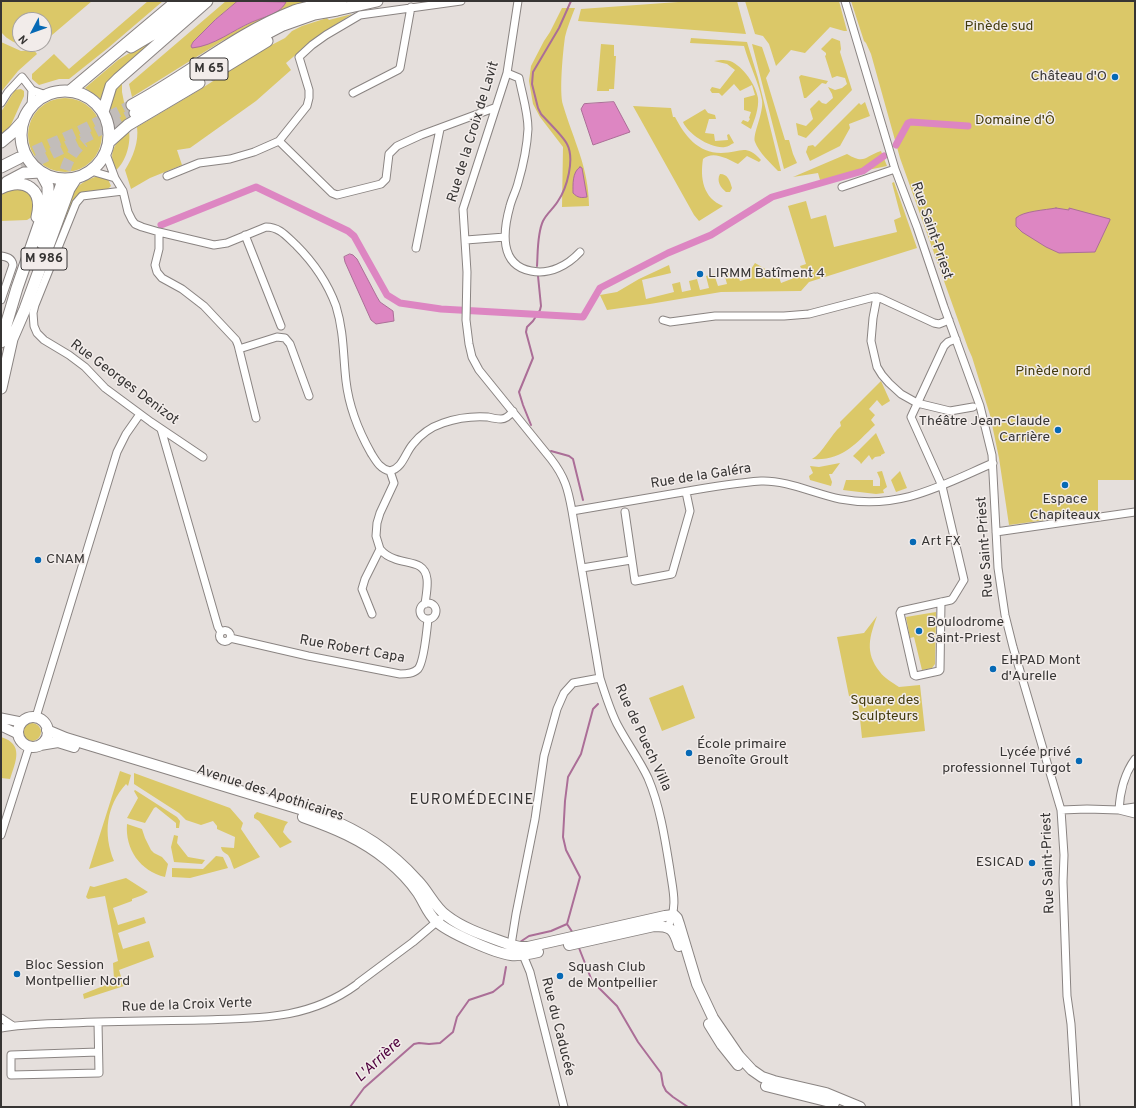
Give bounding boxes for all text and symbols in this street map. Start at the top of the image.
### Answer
north arrow [12,12,52,52]
park label: Pinède sud [965,19,1033,35]
text: N [16,32,32,47]
road number: M 65 [190,58,228,80]
street label: Rue de la Croix de Lavit [445,59,503,205]
place label: Château d'O [1030,69,1107,85]
marker: Château d'O [1110,72,1120,82]
park label: Domaine d'Ô [975,113,1055,129]
street label: Rue Saint-Priest [907,180,955,282]
road number: M 986 [21,248,67,270]
place label: LIRMM Batîment 4 [708,266,825,282]
marker: LIRMM Batîment 4 [695,269,705,279]
street label: Rue Georges Denizot [66,337,182,429]
park label: Pinède nord [1015,364,1091,380]
place label: Théâtre Jean-Claude Carrière [919,414,1050,446]
marker: Théâtre Jean-Claude Carrière [1053,425,1063,435]
street label: Rue de la Galéra [650,461,752,493]
marker: Espace Chapiteaux [1060,480,1070,490]
place label: Espace Chapiteaux [1029,492,1101,524]
street label: Rue Saint-Priest [974,496,998,598]
place label: Art FX [921,534,961,550]
marker: Art FX [908,537,918,547]
place label: CNAM [46,552,85,568]
marker: CNAM [33,555,43,565]
place label: Boulodrome Saint-Priest [927,615,1004,648]
marker: Boulodrome Saint-Priest [914,626,924,636]
street label: Rue Robert Capa [298,632,406,668]
place label: EHPAD Mont d'Aurelle [1001,653,1080,686]
marker: EHPAD Mont d'Aurelle [988,664,998,674]
street label: Rue de Puech Villa [610,682,674,794]
park label: Square des Sculpteurs [850,693,920,726]
place label: École primaire Benoîte Groult [697,737,789,770]
place label: Lycée privé professionnel Turgot [942,745,1071,778]
marker: École primaire Benoîte Groult [684,748,694,758]
marker: Lycée privé professionnel Turgot [1074,756,1084,766]
street label: Avenue des Apothicaires [194,762,346,826]
district label: EUROMÉDECINE [409,792,535,810]
street label: Rue Saint-Priest [1039,812,1059,914]
place label: ESICAD [976,855,1024,871]
marker: ESICAD [1027,858,1037,868]
place label: Bloc Session Montpellier Nord [25,958,130,990]
place label: Squash Club de Montpellier [568,960,658,992]
marker: Bloc Session Montpellier Nord [12,969,22,979]
marker: Squash Club de Montpellier [555,971,565,981]
street label: Rue du Caducée [537,976,577,1078]
street label: Rue de la Croix Verte [121,995,253,1017]
water label: L'Arrière [352,1035,406,1087]

